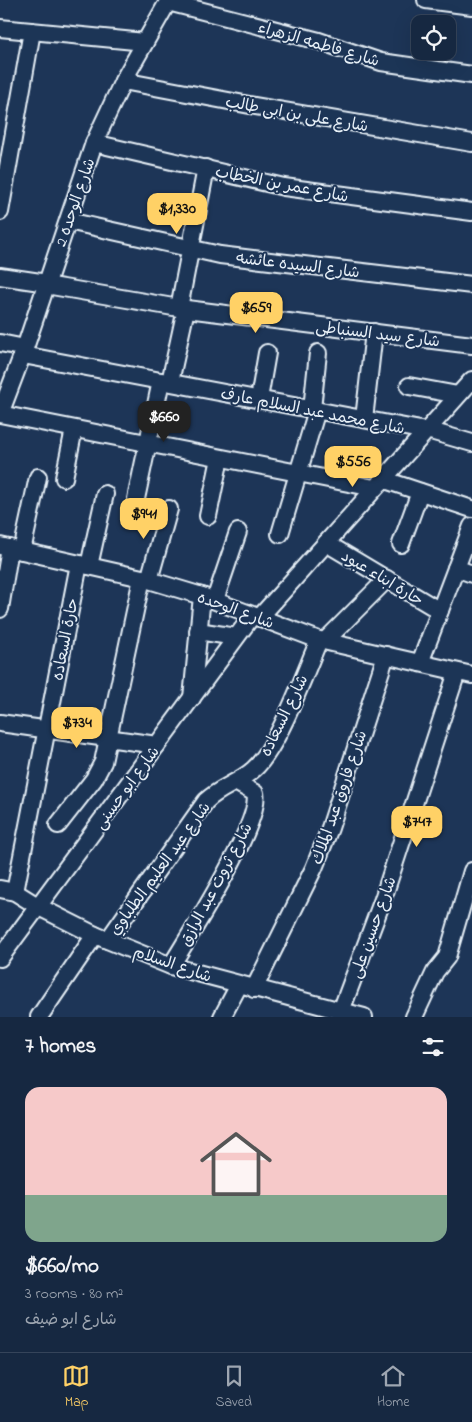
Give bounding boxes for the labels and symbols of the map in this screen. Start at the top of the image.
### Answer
street label: شارع فاطمه الزهراء [255,16,382,74]
street label: شارع على بن ابى طالب [223,91,370,139]
street label: شارع الوحده 2 [50,155,102,250]
street label: شارع عمر بن الخطاب [213,160,350,210]
pin: $1,330 [136,192,218,235]
street label: شارع السيده عائشه [234,246,361,285]
pin: $659 [226,292,286,334]
street label: شارع سيد السنباطى [314,315,441,355]
street label: شارع محمد عبد السلام عارف [219,382,407,442]
pin: $660 [134,400,194,443]
pin: $556 [323,446,383,488]
pin: $941 [114,498,174,540]
street label: حارة ابناء عبود [336,545,428,613]
street label: شارع الوحده [193,586,277,636]
street label: حارة السعاده [46,596,86,683]
street label: شارع السعاده [255,671,315,761]
pin: $734 [47,706,107,749]
street label: شارع فاروق عبد الملاك [306,727,374,868]
street label: شارع ابو حسنى [89,741,166,835]
street label: شارع عبد العليم الطلباوي [104,797,217,941]
pin: $747 [387,806,447,848]
street label: شارع ثروت عبد الرازق [174,819,259,951]
street label: شارع حسين على [344,873,403,982]
street label: شارع السلام [130,940,215,990]

